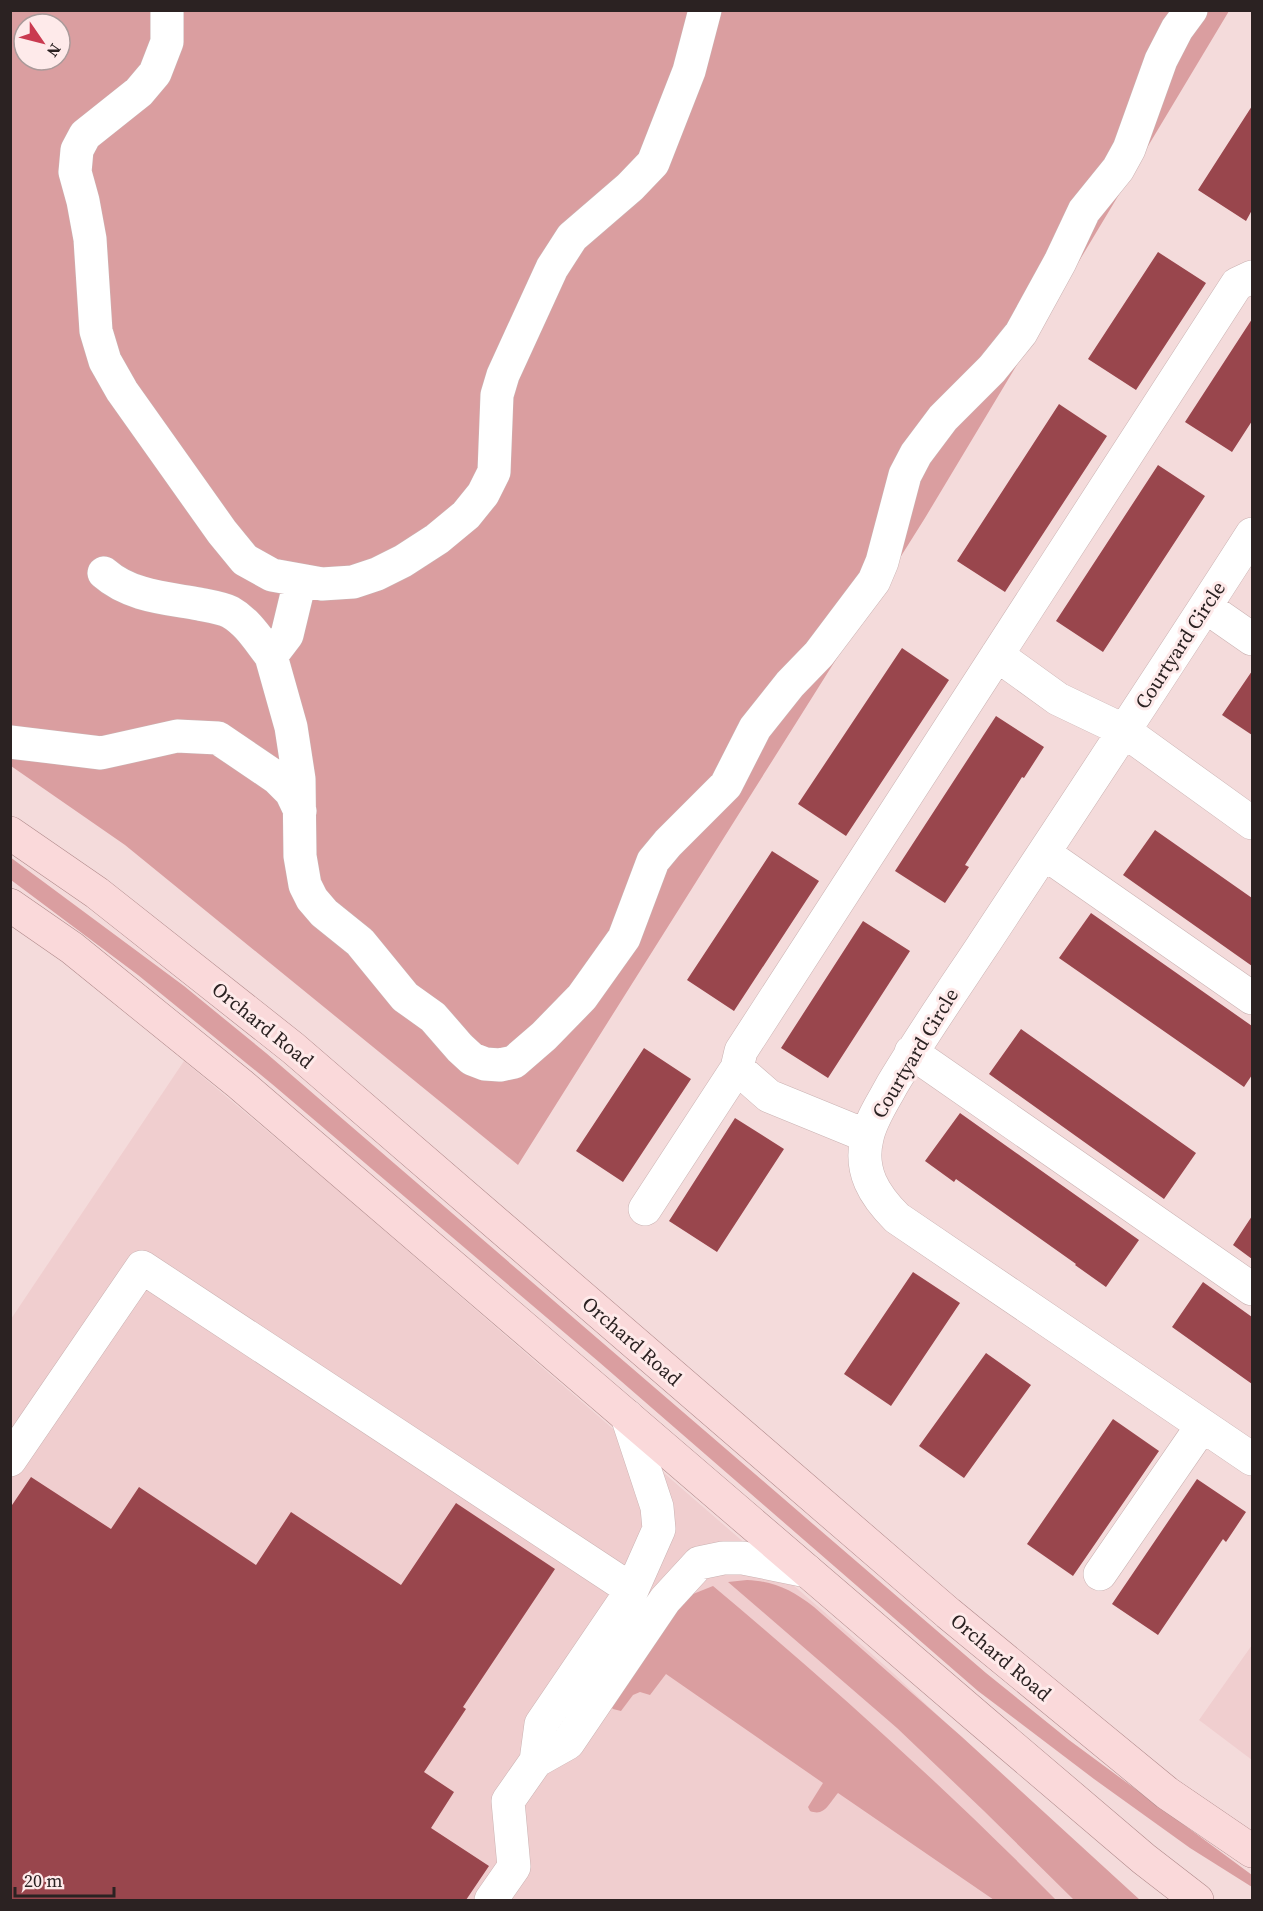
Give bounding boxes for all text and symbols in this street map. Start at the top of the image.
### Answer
north arrow [12,12,72,72]
text: N [42,40,67,62]
street label: Courtyard Circle [1128,576,1232,714]
street label: Orchard Road [206,975,320,1075]
street label: Courtyard Circle [865,983,965,1123]
street label: Orchard Road [576,1290,688,1393]
street label: Orchard Road [945,1607,1058,1708]
scale bar [15,1860,114,1898]
text: 20 m [24,1868,62,1893]

